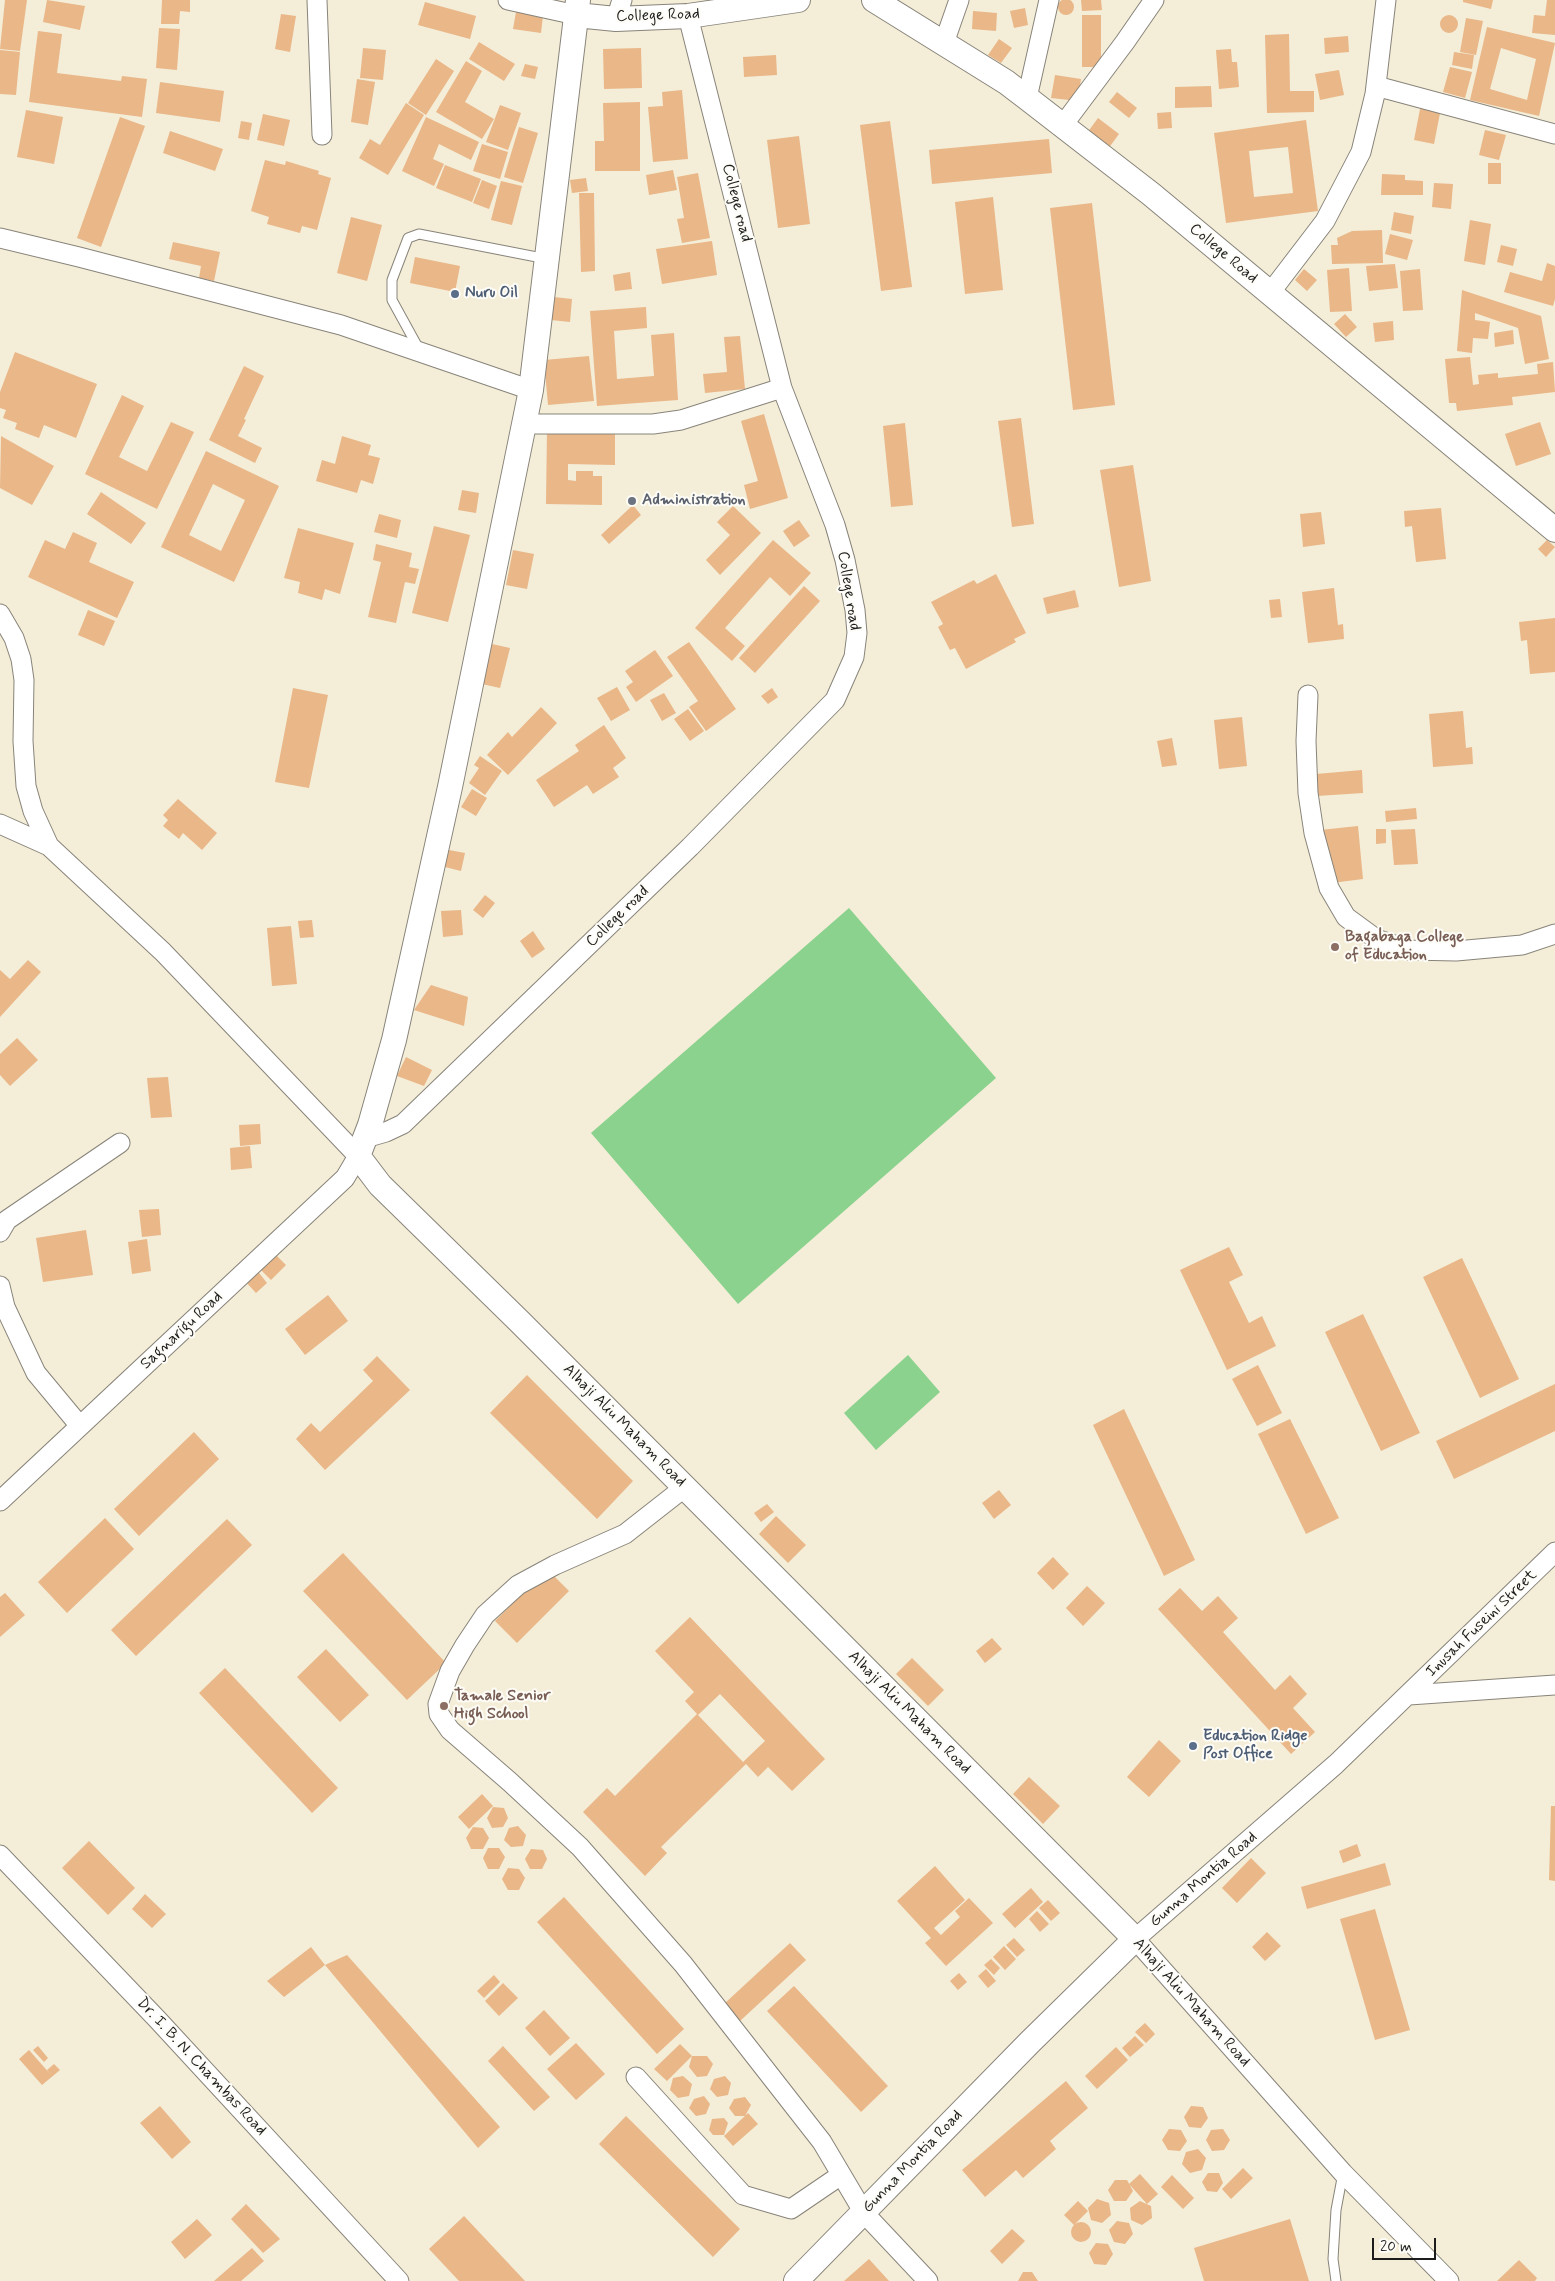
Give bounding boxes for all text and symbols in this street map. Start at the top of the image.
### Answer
street label: College Road [616,5,700,27]
street label: College road [717,162,755,244]
street label: College Road [1185,220,1261,288]
place label: Nuru Oil [465,284,518,304]
marker: Nuru Oil [449,288,461,300]
place label: Administration [642,491,746,511]
marker: Administration [626,495,638,507]
street label: College road [832,550,864,632]
street label: College road [583,882,653,952]
place label: Bagabaga College of Education [1345,928,1464,966]
marker: Bagabaga College of Education [1329,941,1341,953]
street label: Sagnarigu Road [137,1288,227,1374]
street label: Alhaji Aliu Maham Road [558,1360,690,1492]
street label: Inusah Fuseini Street [1423,1566,1541,1682]
street label: Alhaji Aliu Maham Road [843,1647,975,1779]
place label: Tamale Senior High School [454,1687,550,1725]
marker: Tamale Senior High School [438,1700,450,1712]
place label: Education Ridge Post Office [1203,1727,1308,1765]
marker: Education Ridge Post Office [1187,1740,1199,1752]
street label: Gunna Montia Road [1146,1828,1262,1932]
street label: Alhaji Aliu Maham Road [1128,1935,1254,2071]
street label: Dr. I. B. N. Chambas Road [132,1994,270,2140]
street label: Gunna Montia Road [859,2106,967,2218]
scale bar [1375,2228,1439,2260]
text: 20 m [1380,2237,1412,2257]

